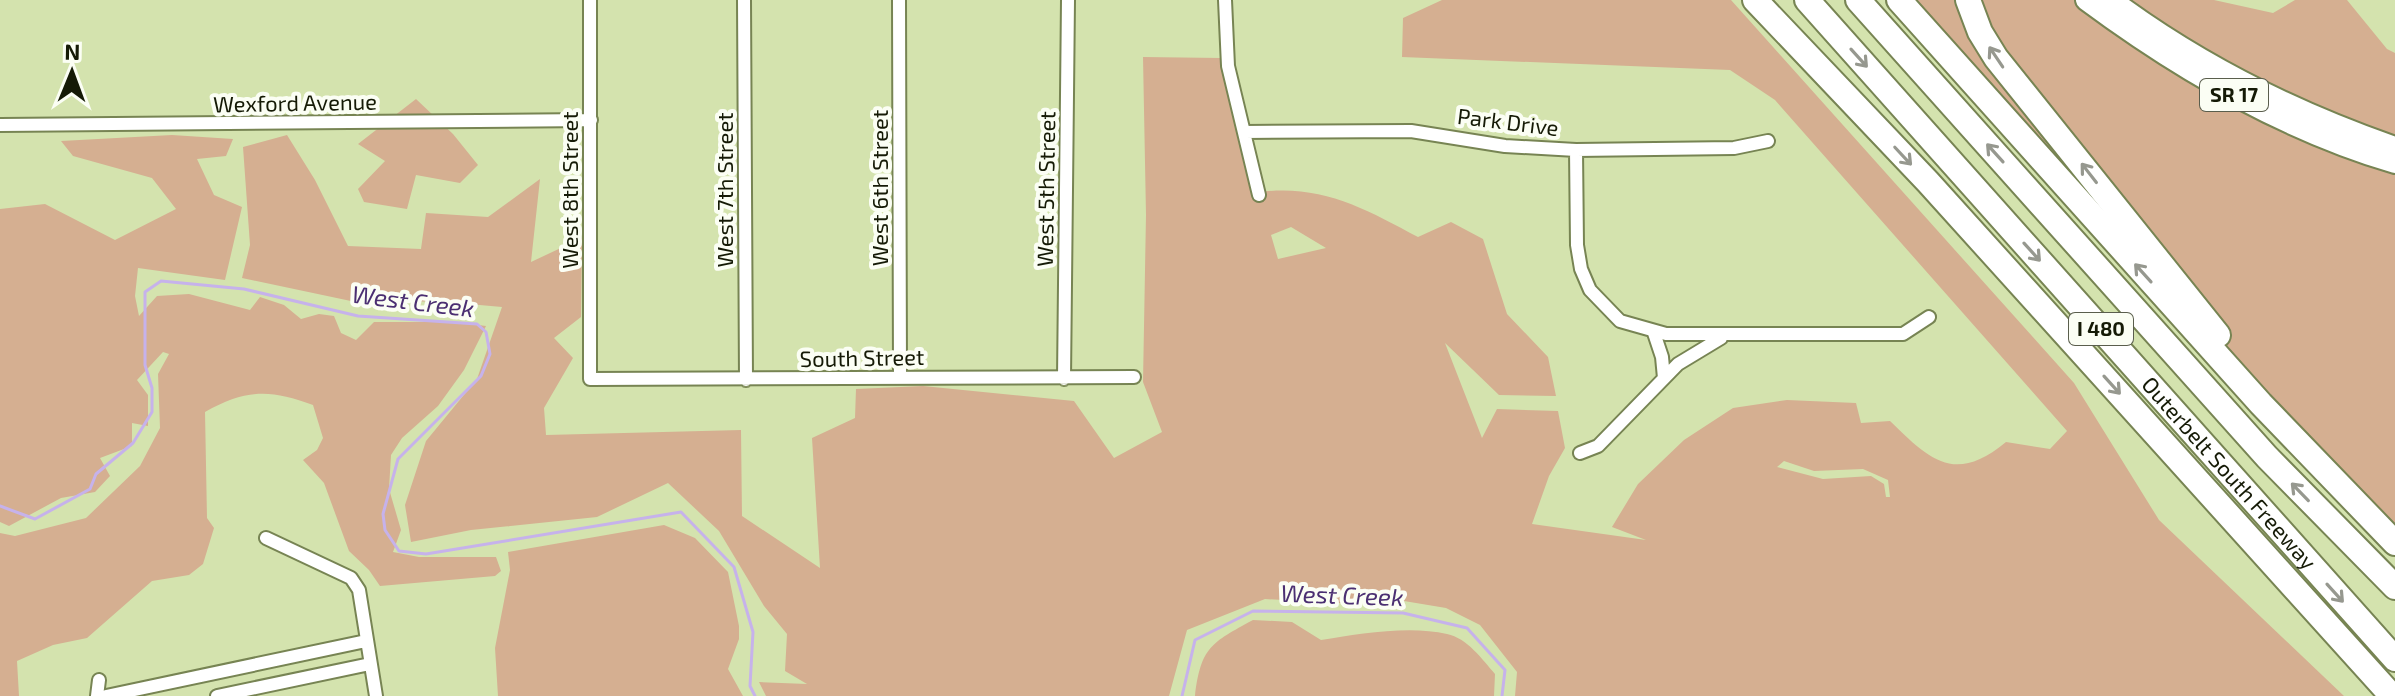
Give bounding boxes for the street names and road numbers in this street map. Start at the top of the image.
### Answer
road number: SR 17 [2200,79,2268,111]
street label: Wexford Avenue [213,88,377,116]
street label: Park Drive [1456,102,1560,140]
street label: West 6th Street [866,110,892,266]
street label: West 8th Street [556,111,582,269]
street label: West 5th Street [1031,111,1059,267]
street label: West 7th Street [711,112,737,268]
road number: I 480 [2069,313,2133,345]
street label: South Street [799,343,924,371]
street label: Outerbelt South Freeway [2137,371,2323,574]

